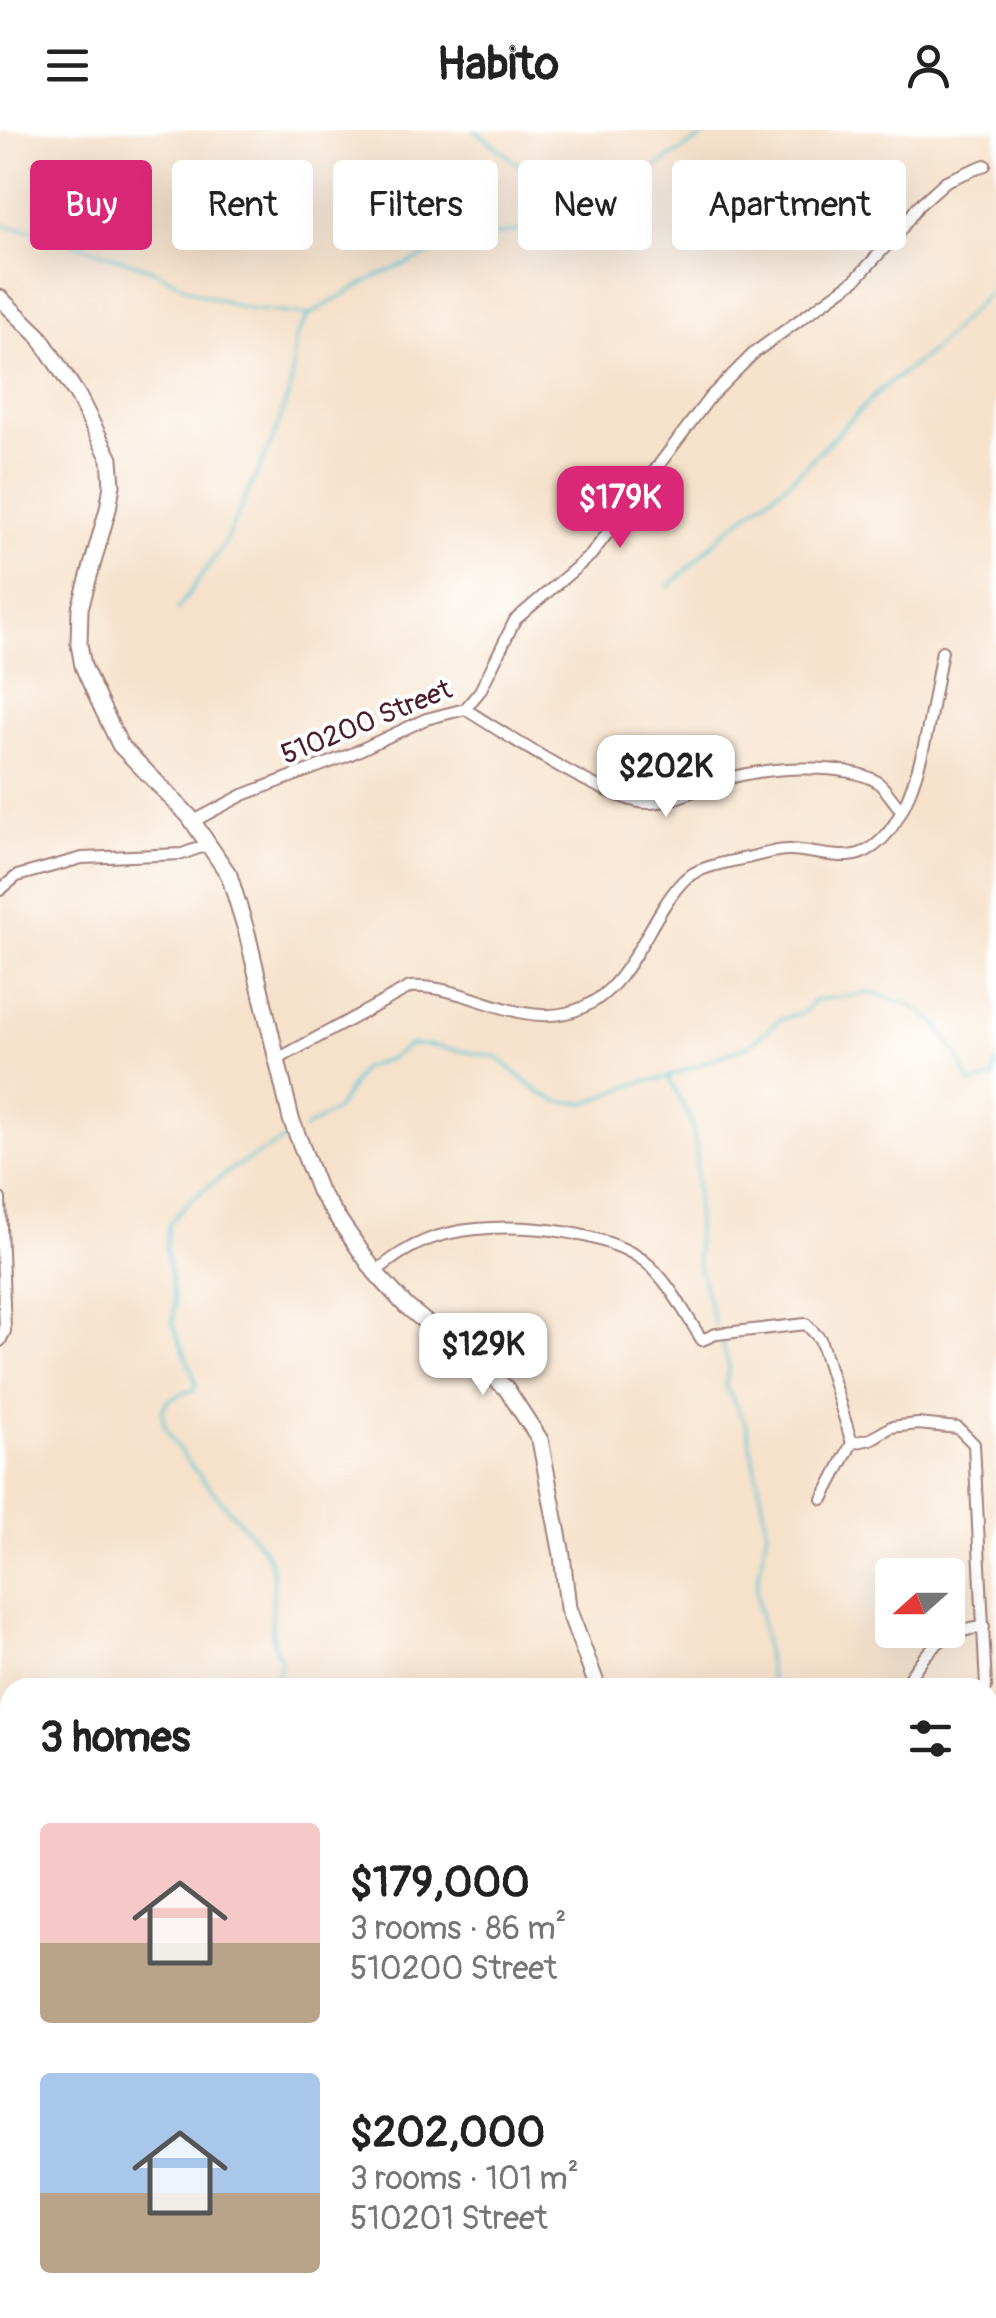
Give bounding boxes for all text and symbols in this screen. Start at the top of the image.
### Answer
text: Habito [437,37,559,93]
icon: menu [40,38,95,93]
icon: person [901,38,956,93]
chip: Buy [30,160,152,250]
chip: Rent [172,160,313,250]
chip: Filters [333,160,498,250]
chip: New [518,160,652,250]
chip: Apartment [672,160,906,250]
pin: $179K [550,466,690,551]
text: $179K [579,478,661,518]
street label: 510200 Street [276,672,458,773]
pin: $202K [596,735,736,820]
text: $202K [619,747,713,787]
pin: $129K [413,1313,553,1398]
text: $129K [441,1325,525,1365]
north arrow [875,1558,965,1648]
map controls [875,1558,965,1648]
icon: filters [903,1711,958,1766]
text: 3 homes [40,1712,190,1764]
text: $179,000 [350,1857,530,1909]
icon: home [120,1863,240,1983]
text: 3 rooms · 86 m² [350,1909,567,1949]
text: 510200 Street [350,1949,557,1989]
text: $202,000 [350,2107,545,2159]
icon: home [120,2113,240,2233]
text: 3 rooms · 101 m² [350,2159,579,2199]
text: 510201 Street [350,2199,548,2239]

